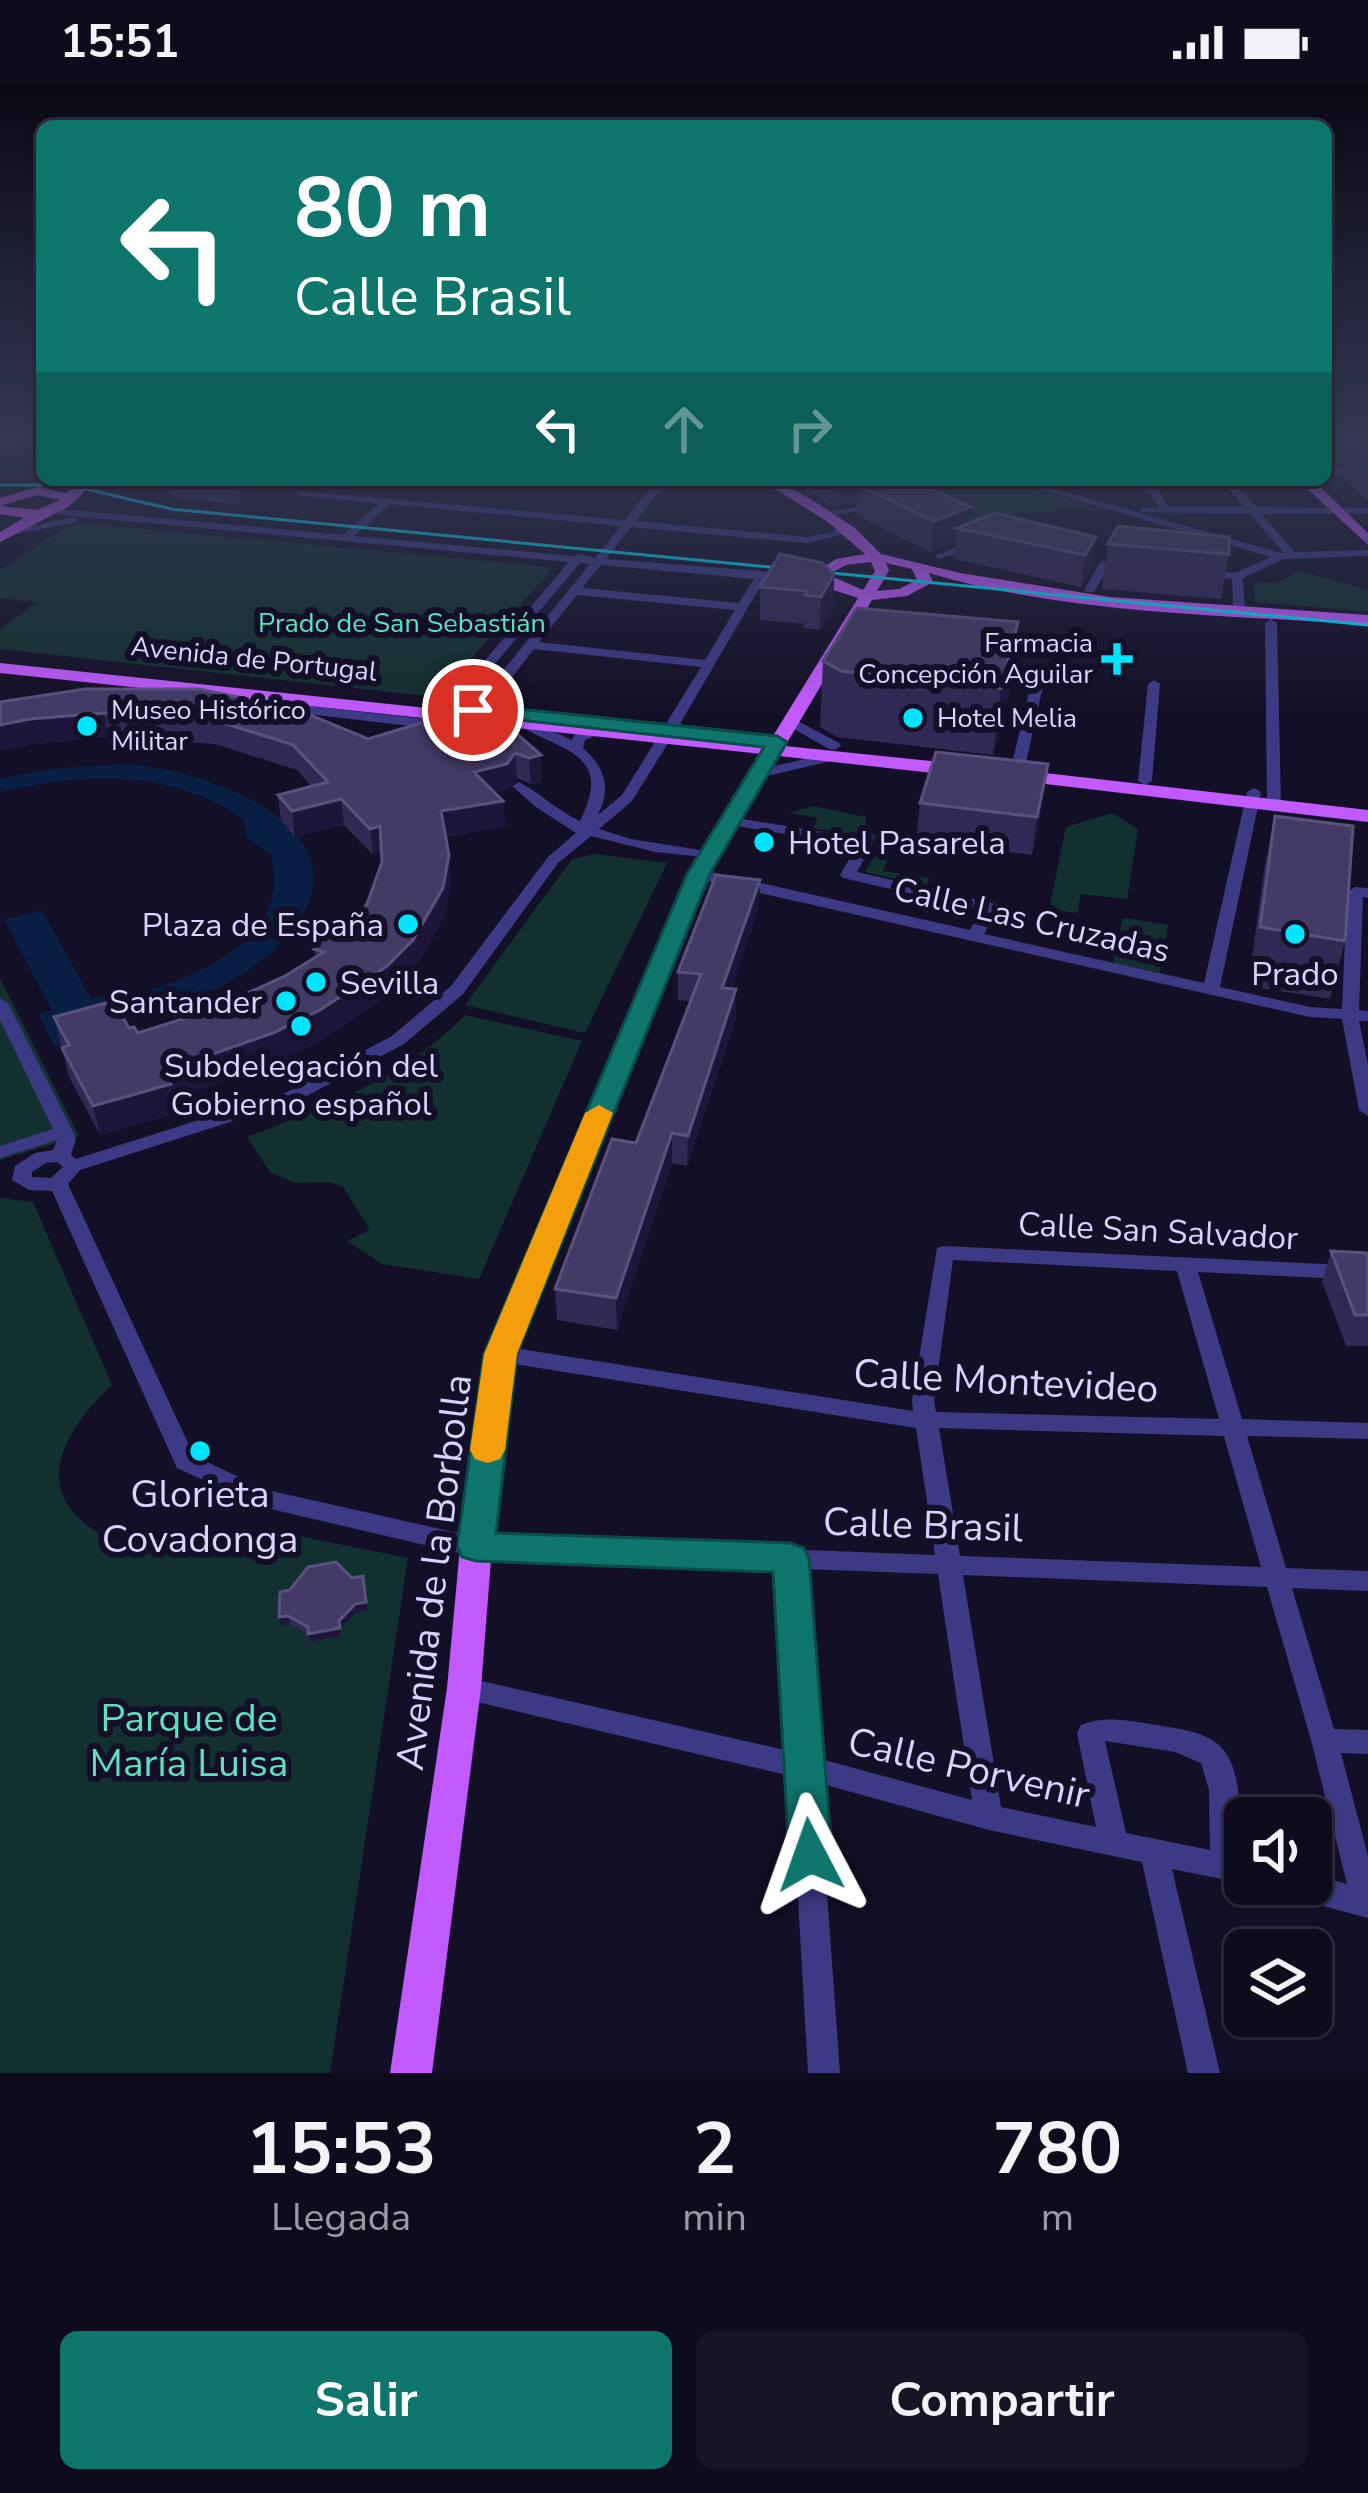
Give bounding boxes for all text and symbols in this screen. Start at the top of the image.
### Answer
text: 15:51 [60,12,179,73]
text: 80 m [294,151,491,266]
icon: left [96,168,252,324]
text: Calle Brasil [294,260,571,334]
icon: left [525,396,591,462]
icon: ahead [651,396,717,462]
icon: right [777,396,843,462]
park label: Prado de San Sebastián [258,605,546,642]
place label: Farmacia Concepción Aguilar [858,625,1093,693]
street label: Avenida de Portugal [129,628,379,691]
marker: Farmacia Concepción Aguilar [1104,646,1130,672]
pin [422,659,524,761]
icon: arrive [440,677,506,743]
place label: Museo Histórico Militar [111,692,306,760]
place label: Hotel Melia [937,700,1077,737]
marker: Hotel Melia [900,705,926,731]
marker: Museo Histórico Militar [74,713,100,739]
place label: Hotel Pasarela [788,821,1006,866]
marker: Hotel Pasarela [751,829,777,855]
street label: Calle Las Cruzadas [889,867,1174,974]
place label: Plaza de España [142,903,384,948]
marker: Plaza de España [395,911,421,937]
marker: Prado [1282,921,1308,947]
place label: Prado [1251,952,1339,997]
place label: Sevilla [340,961,439,1006]
marker: Sevilla [303,969,329,995]
place label: Santander [109,980,262,1025]
marker: Santander [273,988,299,1014]
marker: Subdelegación del Gobierno español [288,1013,314,1039]
place label: Subdelegación del Gobierno español [164,1044,438,1127]
street label: Calle San Salvador [1017,1202,1299,1261]
street label: Calle Montevideo [852,1347,1160,1416]
street label: Avenida de la Borbolla [384,1371,485,1773]
marker: Glorieta Covadonga [187,1438,213,1464]
place label: Glorieta Covadonga [102,1468,298,1566]
street label: Calle Brasil [822,1496,1024,1555]
park label: Parque de María Luisa [90,1692,288,1790]
street label: Calle Porvenir [843,1715,1095,1822]
position arrow [747,1792,873,1918]
map controls [1224,1797,1332,2037]
button: sound [1224,1797,1332,1905]
button: layers [1224,1929,1332,2037]
text: 15:53 [246,2100,436,2198]
text: 2 [693,2100,736,2198]
text: 780 [993,2100,1122,2198]
text: Llegada [271,2191,411,2244]
text: min [682,2191,747,2244]
text: m [1041,2191,1074,2244]
button: Salir [60,2331,672,2469]
button: Compartir [696,2331,1308,2469]

